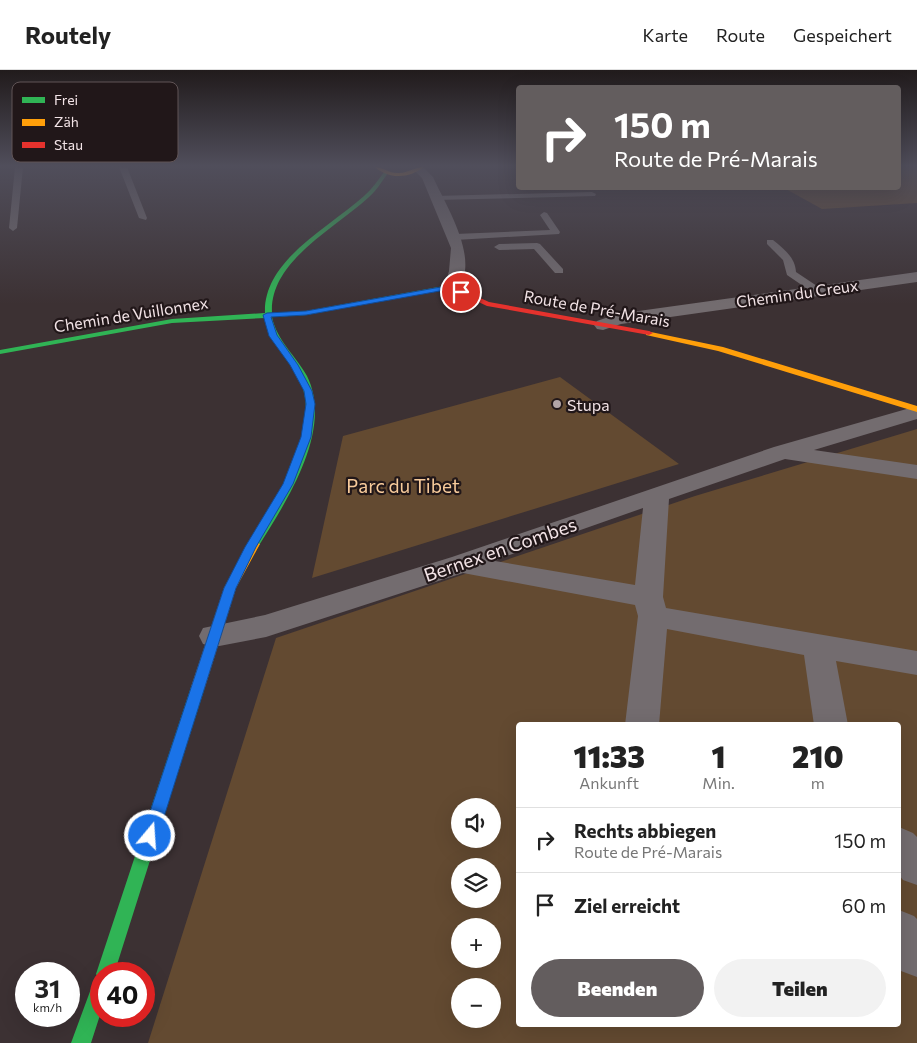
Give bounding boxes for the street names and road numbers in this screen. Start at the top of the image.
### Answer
street label: Chemin du Creux [735,275,860,311]
street label: Route de Pré-Marais [522,286,672,330]
street label: Chemin de Vuillonnex [53,292,210,336]
street label: Bernex en Combes [421,512,579,586]

